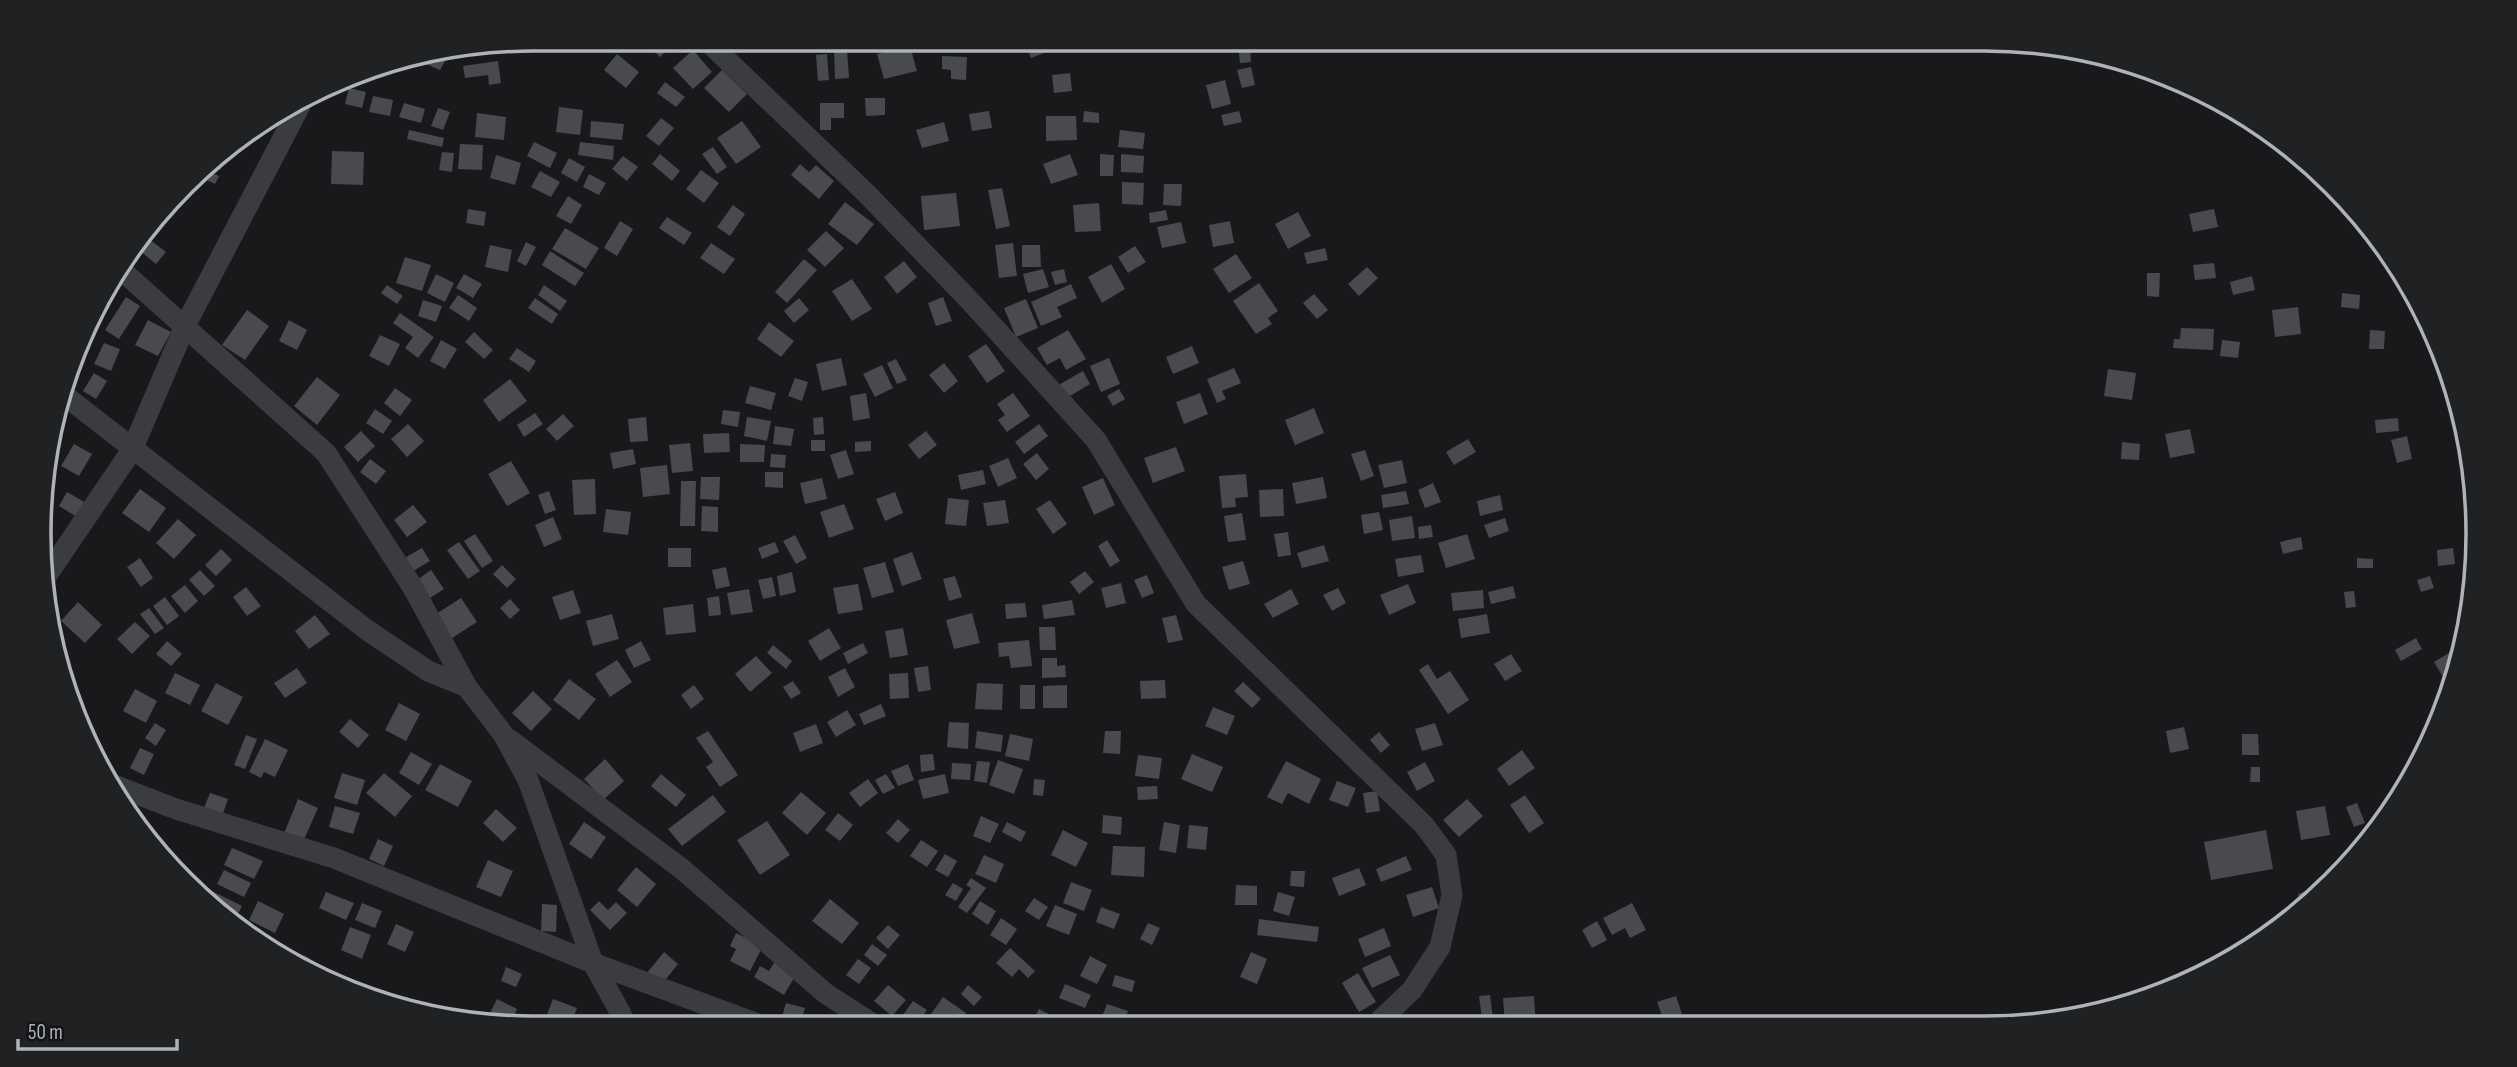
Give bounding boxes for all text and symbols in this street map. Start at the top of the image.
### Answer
scale bar [18,1007,177,1052]
text: 50 m [28,1020,63,1045]

